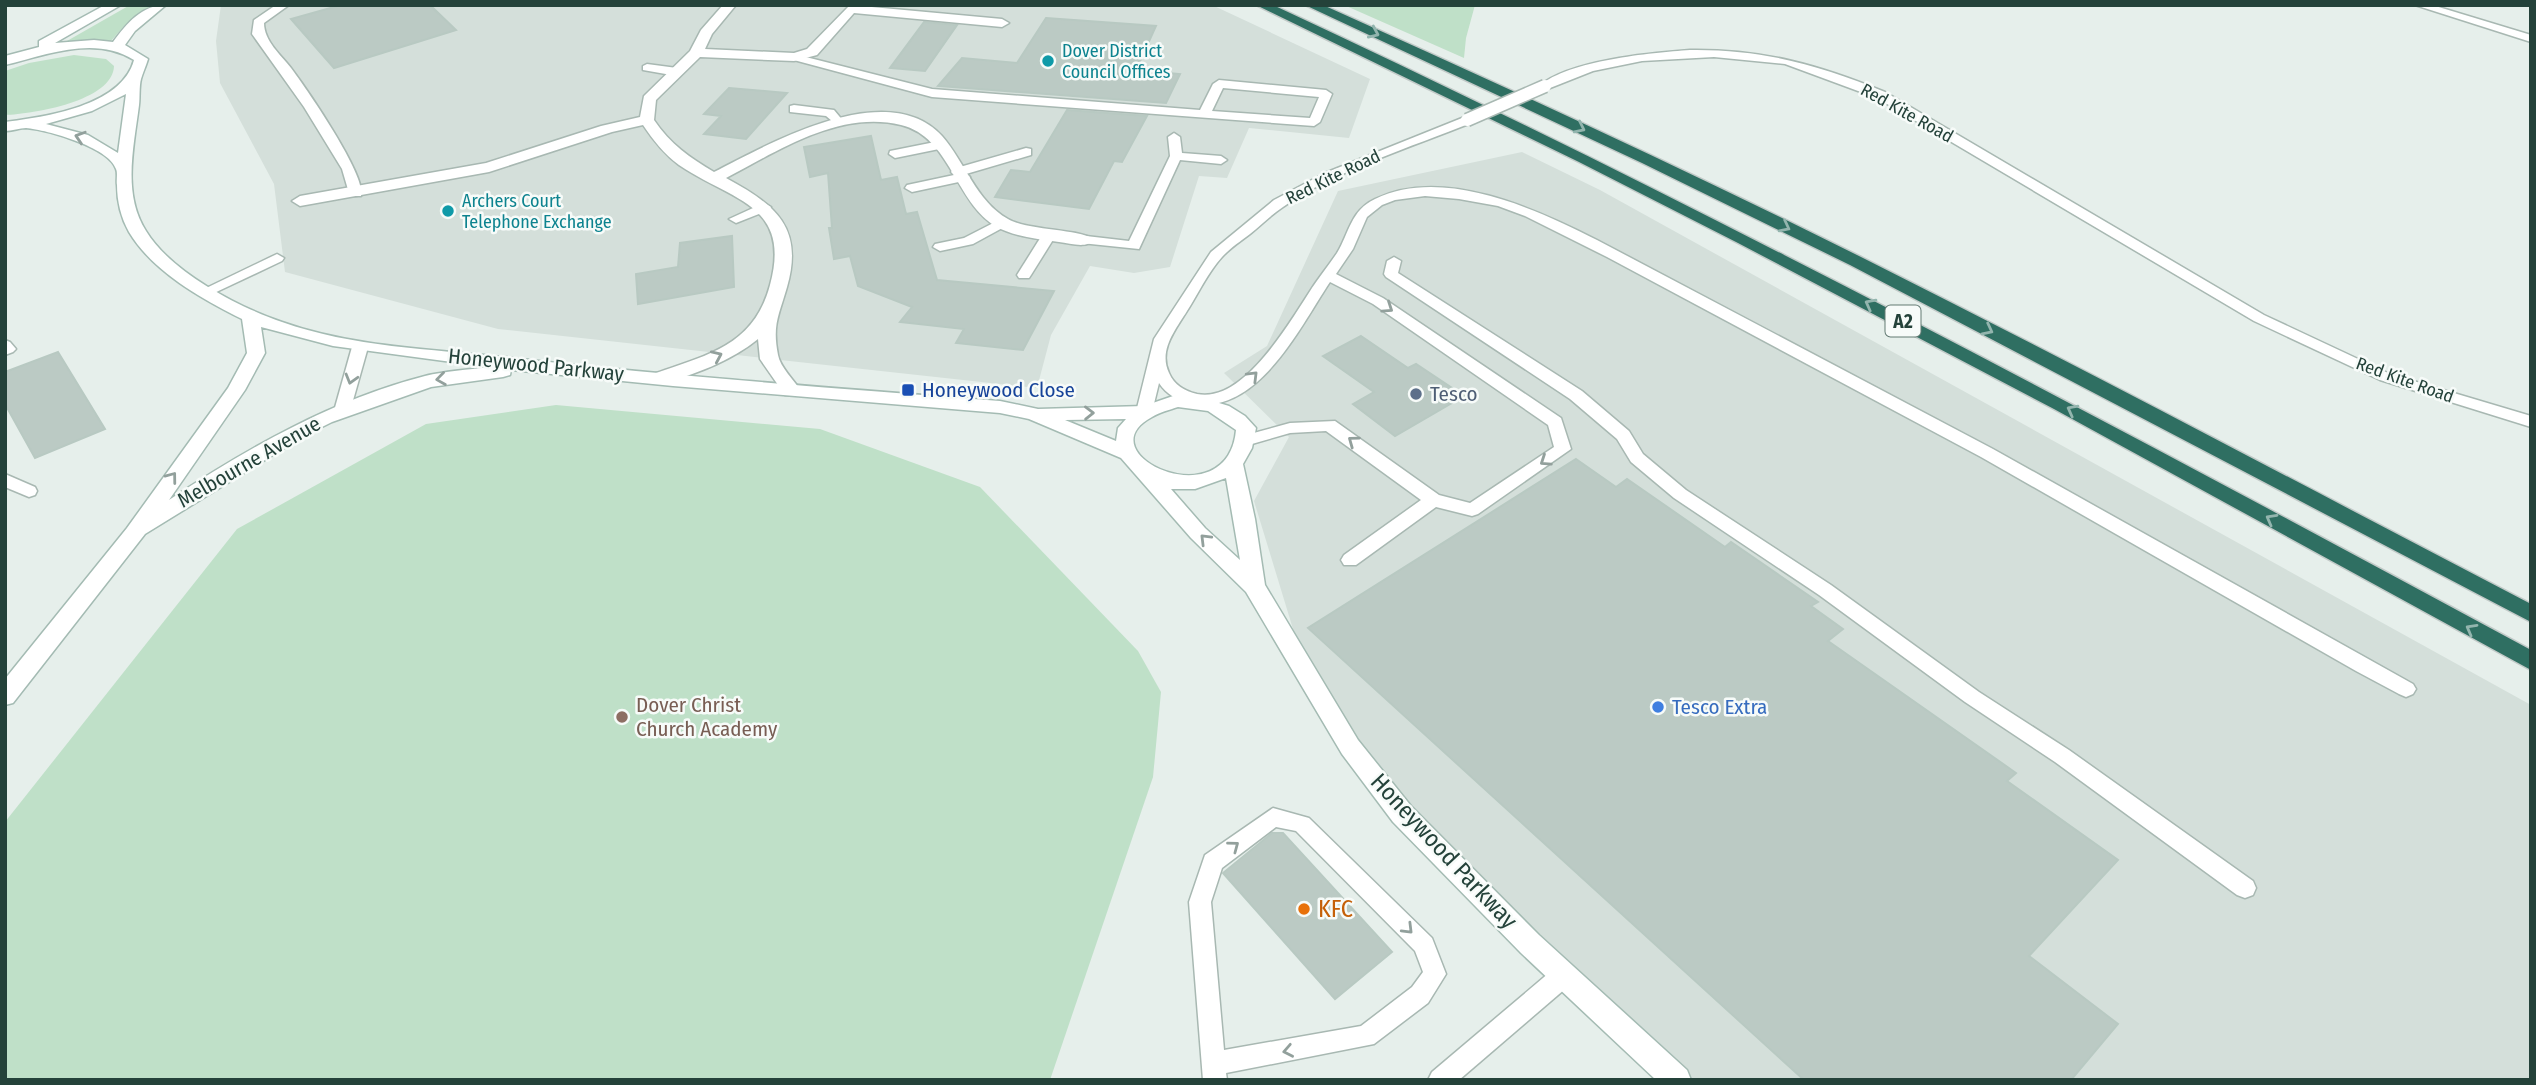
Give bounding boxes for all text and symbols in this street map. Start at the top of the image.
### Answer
one-way arrow [1366,25,1379,39]
place label: Dover District Council Offices [1062,40,1171,83]
marker: Dover District Council Offices [1040,53,1056,69]
street label: Red Kite Road [1857,79,1957,147]
one-way arrow [1573,120,1585,134]
one-way arrow [74,130,86,145]
street label: Red Kite Road [1282,145,1384,209]
place label: Archers Court Telephone Exchange [462,190,612,233]
marker: Archers Court Telephone Exchange [440,203,456,219]
one-way arrow [1778,218,1790,232]
one-way arrow [1380,299,1393,312]
one-way arrow [1865,299,1878,312]
road number: A2 [1885,306,1920,336]
one-way arrow [1981,321,1993,335]
street label: Honeywood Parkway [447,343,626,387]
one-way arrow [709,350,722,364]
street label: Red Kite Road [2353,352,2457,408]
one-way arrow [1245,371,1258,384]
one-way arrow [435,372,447,387]
one-way arrow [344,373,359,385]
place label: Honeywood Close [922,377,1075,403]
place label: Tesco [1430,381,1478,407]
marker: Honeywood Close [900,382,916,398]
marker: Tesco [1408,386,1424,402]
one-way arrow [1084,405,1095,421]
one-way arrow [2067,405,2079,418]
street label: Melbourne Avenue [173,411,325,513]
one-way arrow [1348,437,1360,450]
one-way arrow [1540,453,1553,465]
one-way arrow [164,472,177,485]
one-way arrow [2266,514,2279,527]
one-way arrow [1200,534,1213,547]
one-way arrow [2466,623,2478,637]
place label: Dover Christ Church Academy [636,692,778,742]
place label: Tesco Extra [1672,694,1767,720]
marker: Tesco Extra [1650,699,1666,715]
marker: Dover Christ Church Academy [614,709,630,725]
street label: Honeywood Parkway [1365,768,1523,935]
one-way arrow [1227,842,1239,855]
place label: KFC [1318,895,1353,923]
marker: KFC [1296,901,1312,917]
one-way arrow [1399,921,1412,934]
one-way arrow [1282,1042,1294,1057]

